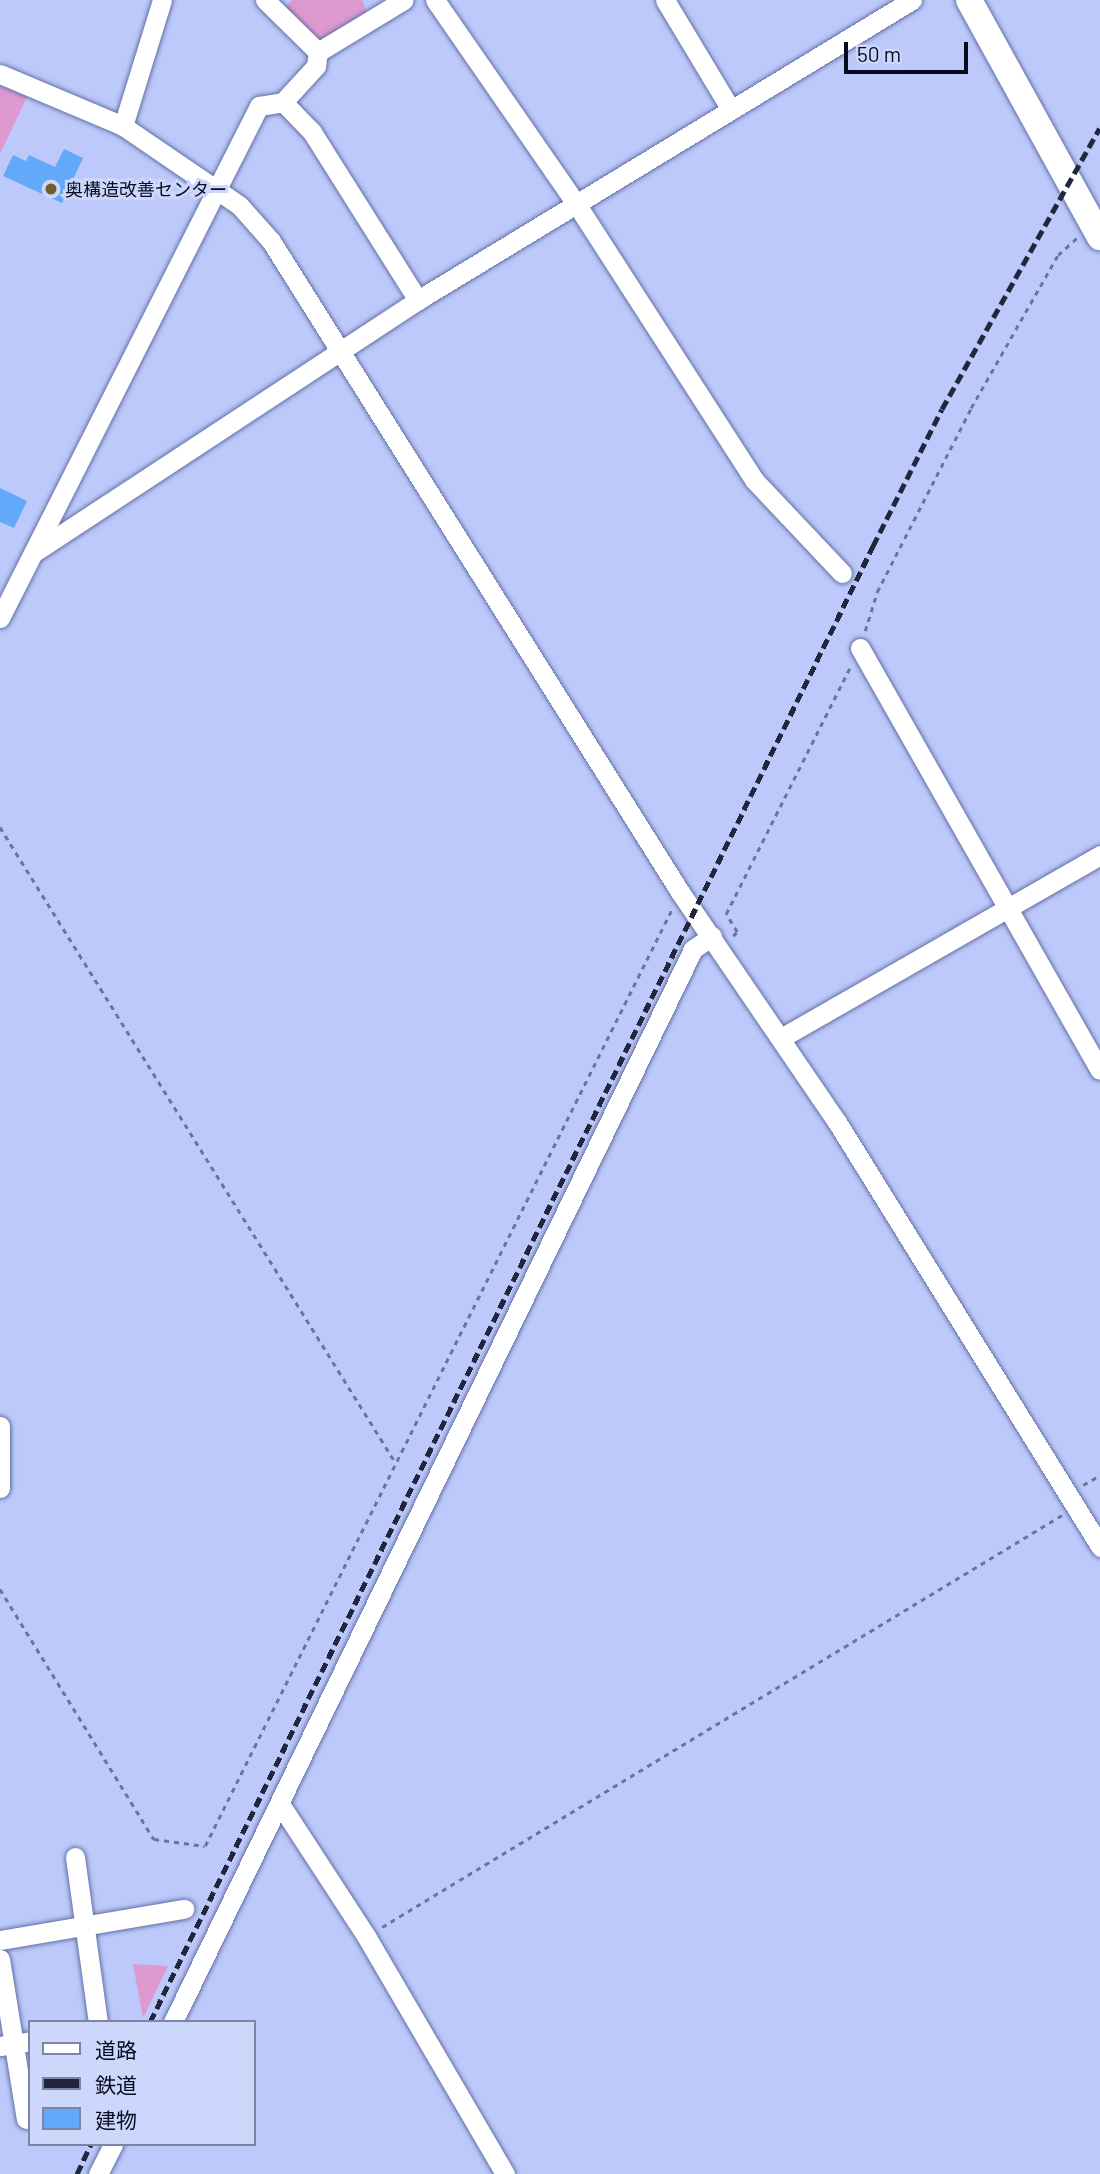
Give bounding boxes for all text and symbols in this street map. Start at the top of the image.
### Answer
scale bar [848,28,972,72]
text: 50 m [857,41,901,66]
place label: 奥構造改善センター [65,178,227,200]
marker: 奥構造改善センター [43,181,59,197]
legend [28,2020,256,2146]
text: 道路 [95,2037,137,2062]
text: 鉄道 [95,2072,137,2097]
text: 建物 [95,2107,137,2132]

